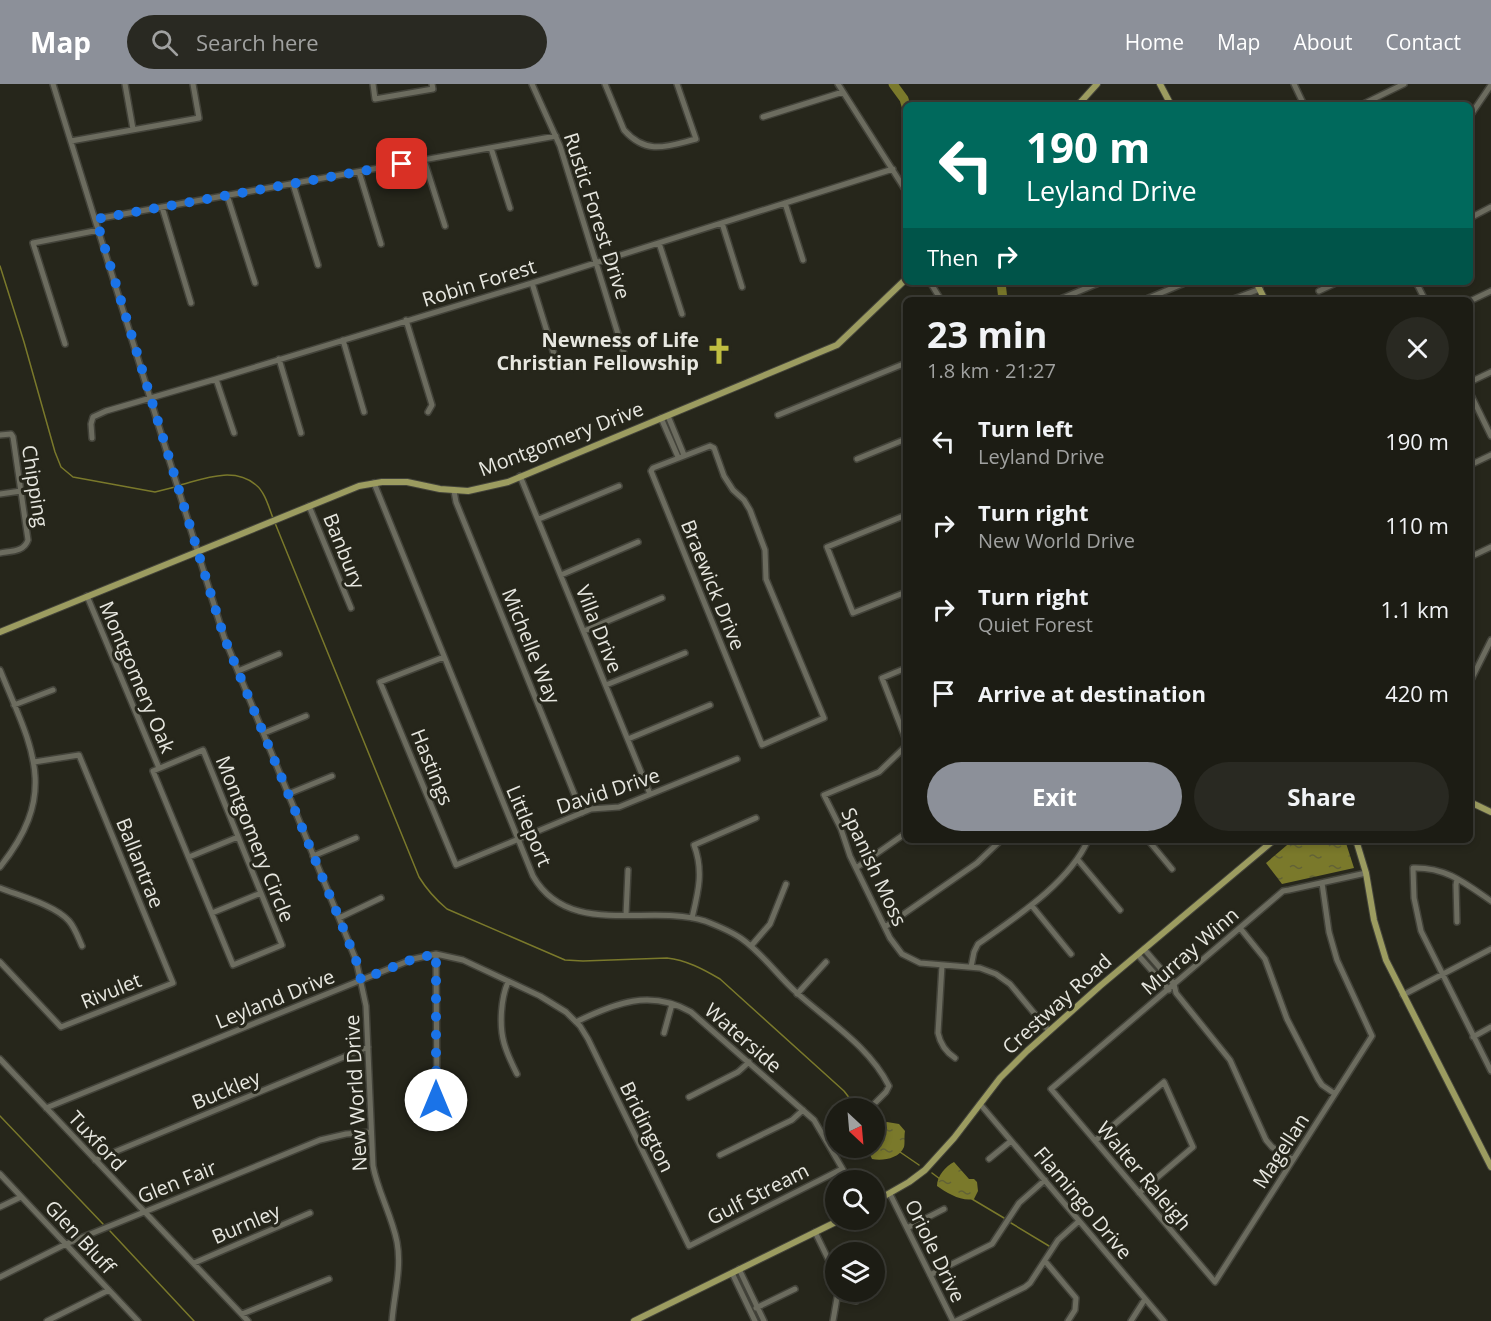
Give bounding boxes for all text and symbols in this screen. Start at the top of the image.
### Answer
search box [127,15,547,69]
text: Map [30,23,91,61]
icon: search [148,26,181,59]
text: Search here [196,27,319,57]
text: Home [1125,28,1184,56]
text: Map [1217,28,1260,56]
text: About [1293,28,1353,56]
text: Contact [1386,28,1461,56]
text: 190 m [1026,118,1150,175]
icon: left [927,126,1005,204]
street label: Rustic Forest Drive [558,129,637,303]
pin [376,138,427,189]
icon: arrive [385,147,418,180]
text: Leyland Drive [1026,172,1197,209]
icon: right [990,240,1023,273]
text: Then [927,242,978,272]
street label: Robin Forest [419,252,539,313]
text: 23 min [927,310,1048,359]
button: close [1386,317,1449,380]
place label: Newness of Life Christian Fellowship [496,326,699,376]
church icon: Newness of Life Christian Fellowship [704,336,734,366]
text: 1.8 km · 21:27 [927,357,1056,384]
street label: Montgomery Drive [475,395,647,482]
text: Turn left [978,413,1073,443]
icon: left [927,425,960,458]
text: 190 m [1385,426,1449,456]
street label: Chipping [16,443,55,529]
text: Leyland Drive [978,443,1105,470]
text: Turn right [978,497,1089,527]
street label: Banbury [317,509,372,593]
icon: right [927,509,960,542]
text: 110 m [1385,510,1449,540]
street label: Braewick Drive [675,516,752,654]
text: New World Drive [978,527,1135,554]
street label: Villa Drive [570,581,629,677]
text: Turn right [978,581,1089,611]
street label: Michelle Way [496,584,567,708]
icon: right [927,593,960,626]
text: 1.1 km [1380,594,1449,624]
street label: Montgomery Oak [93,597,182,757]
text: Quiet Forest [978,611,1093,638]
icon: arrive [927,677,960,710]
text: Arrive at destination [978,678,1206,708]
text: 420 m [1385,678,1449,708]
street label: Hastings [405,725,460,809]
street label: Montgomery Circle [210,752,301,926]
street label: David Drive [553,761,663,820]
button: Exit [927,762,1182,831]
button: Share [1194,762,1449,831]
street label: Littleport [500,781,559,870]
street label: Spanish Moss [835,803,914,930]
street label: Ballantrae [110,814,171,912]
street label: Murray Winn [1135,901,1244,1000]
street label: Crestway Road [996,947,1117,1060]
street label: Leyland Drive [211,962,339,1035]
street label: Rivulet [77,966,145,1015]
street label: Waterside [699,997,788,1079]
street label: New World Drive [338,1014,373,1172]
street label: Buckley [188,1063,265,1115]
position arrow [404,1068,468,1132]
street label: Bridington [614,1077,681,1177]
north arrow [825,1098,885,1158]
map controls [825,1098,885,1302]
street label: Tuxford [63,1105,132,1177]
street label: Magellan [1246,1108,1315,1194]
street label: Walter Raleigh [1091,1116,1198,1236]
street label: Flamingo Drive [1028,1141,1139,1265]
street label: Glen Fair [133,1153,220,1210]
street label: Gulf Stream [702,1156,813,1231]
button: search [825,1170,885,1230]
street label: Glen Bluff [39,1194,123,1281]
street label: Oriole Drive [899,1195,972,1307]
street label: Burnley [207,1197,285,1250]
button: layers [825,1242,885,1302]

